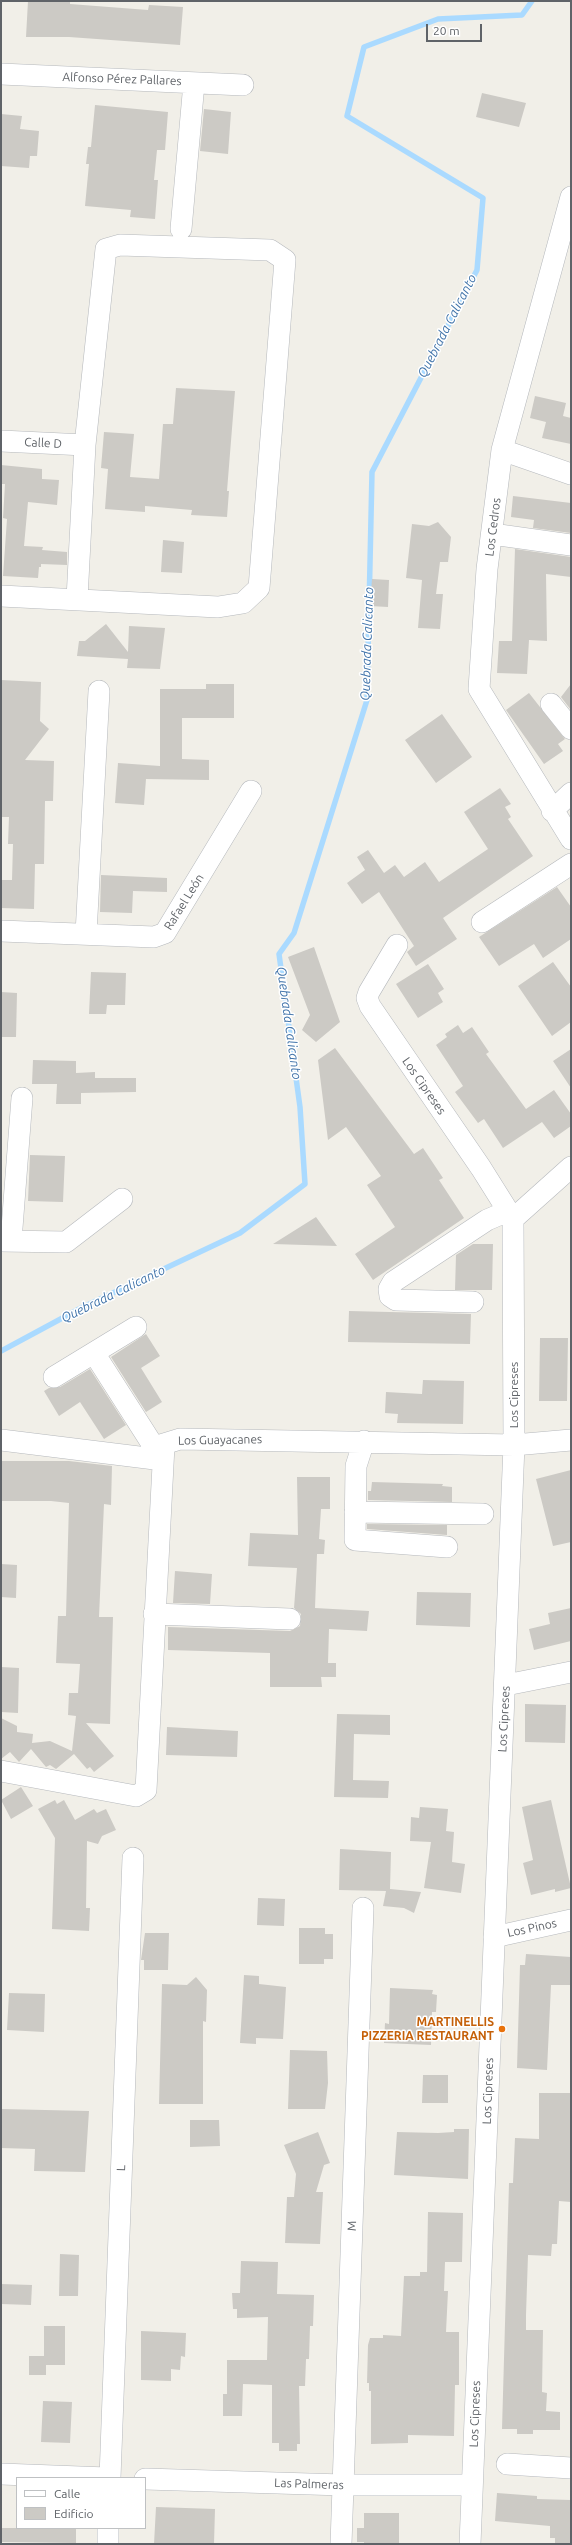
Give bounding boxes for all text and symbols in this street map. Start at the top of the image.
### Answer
scale bar [428,16,484,42]
text: 20 m [433,24,460,37]
street label: Alfonso Pérez Pallares [62,70,182,88]
water label: Quebrada Calicanto [414,272,480,380]
street label: Calle D [24,435,62,451]
street label: Los Cedros [482,497,504,557]
water label: Quebrada Calicanto [357,587,377,701]
street label: Rafael León [161,871,207,933]
water label: Quebrada Calicanto [273,966,305,1080]
street label: Los Cipreses [399,1055,449,1117]
water label: Quebrada Calicanto [58,1262,168,1326]
street label: Los Cipreses [507,1362,521,1428]
street label: Los Guayacanes [178,1432,262,1448]
street label: Los Cipreses [495,1685,513,1753]
street label: Los Pinos [506,1916,558,1940]
place label: MARTINELLIS PIZZERIA RESTAURANT [361,2015,494,2043]
marker: MARTINELLIS PIZZERIA RESTAURANT [497,2024,507,2034]
street label: Los Cipreses [480,2057,496,2125]
street label: L [114,2165,128,2171]
street label: M [345,2221,359,2231]
street label: Los Cipreses [467,2380,483,2448]
street label: Las Palmeras [274,2476,344,2492]
legend [16,2477,146,2529]
text: Calle [54,2487,80,2500]
text: Edificio [54,2507,94,2520]

